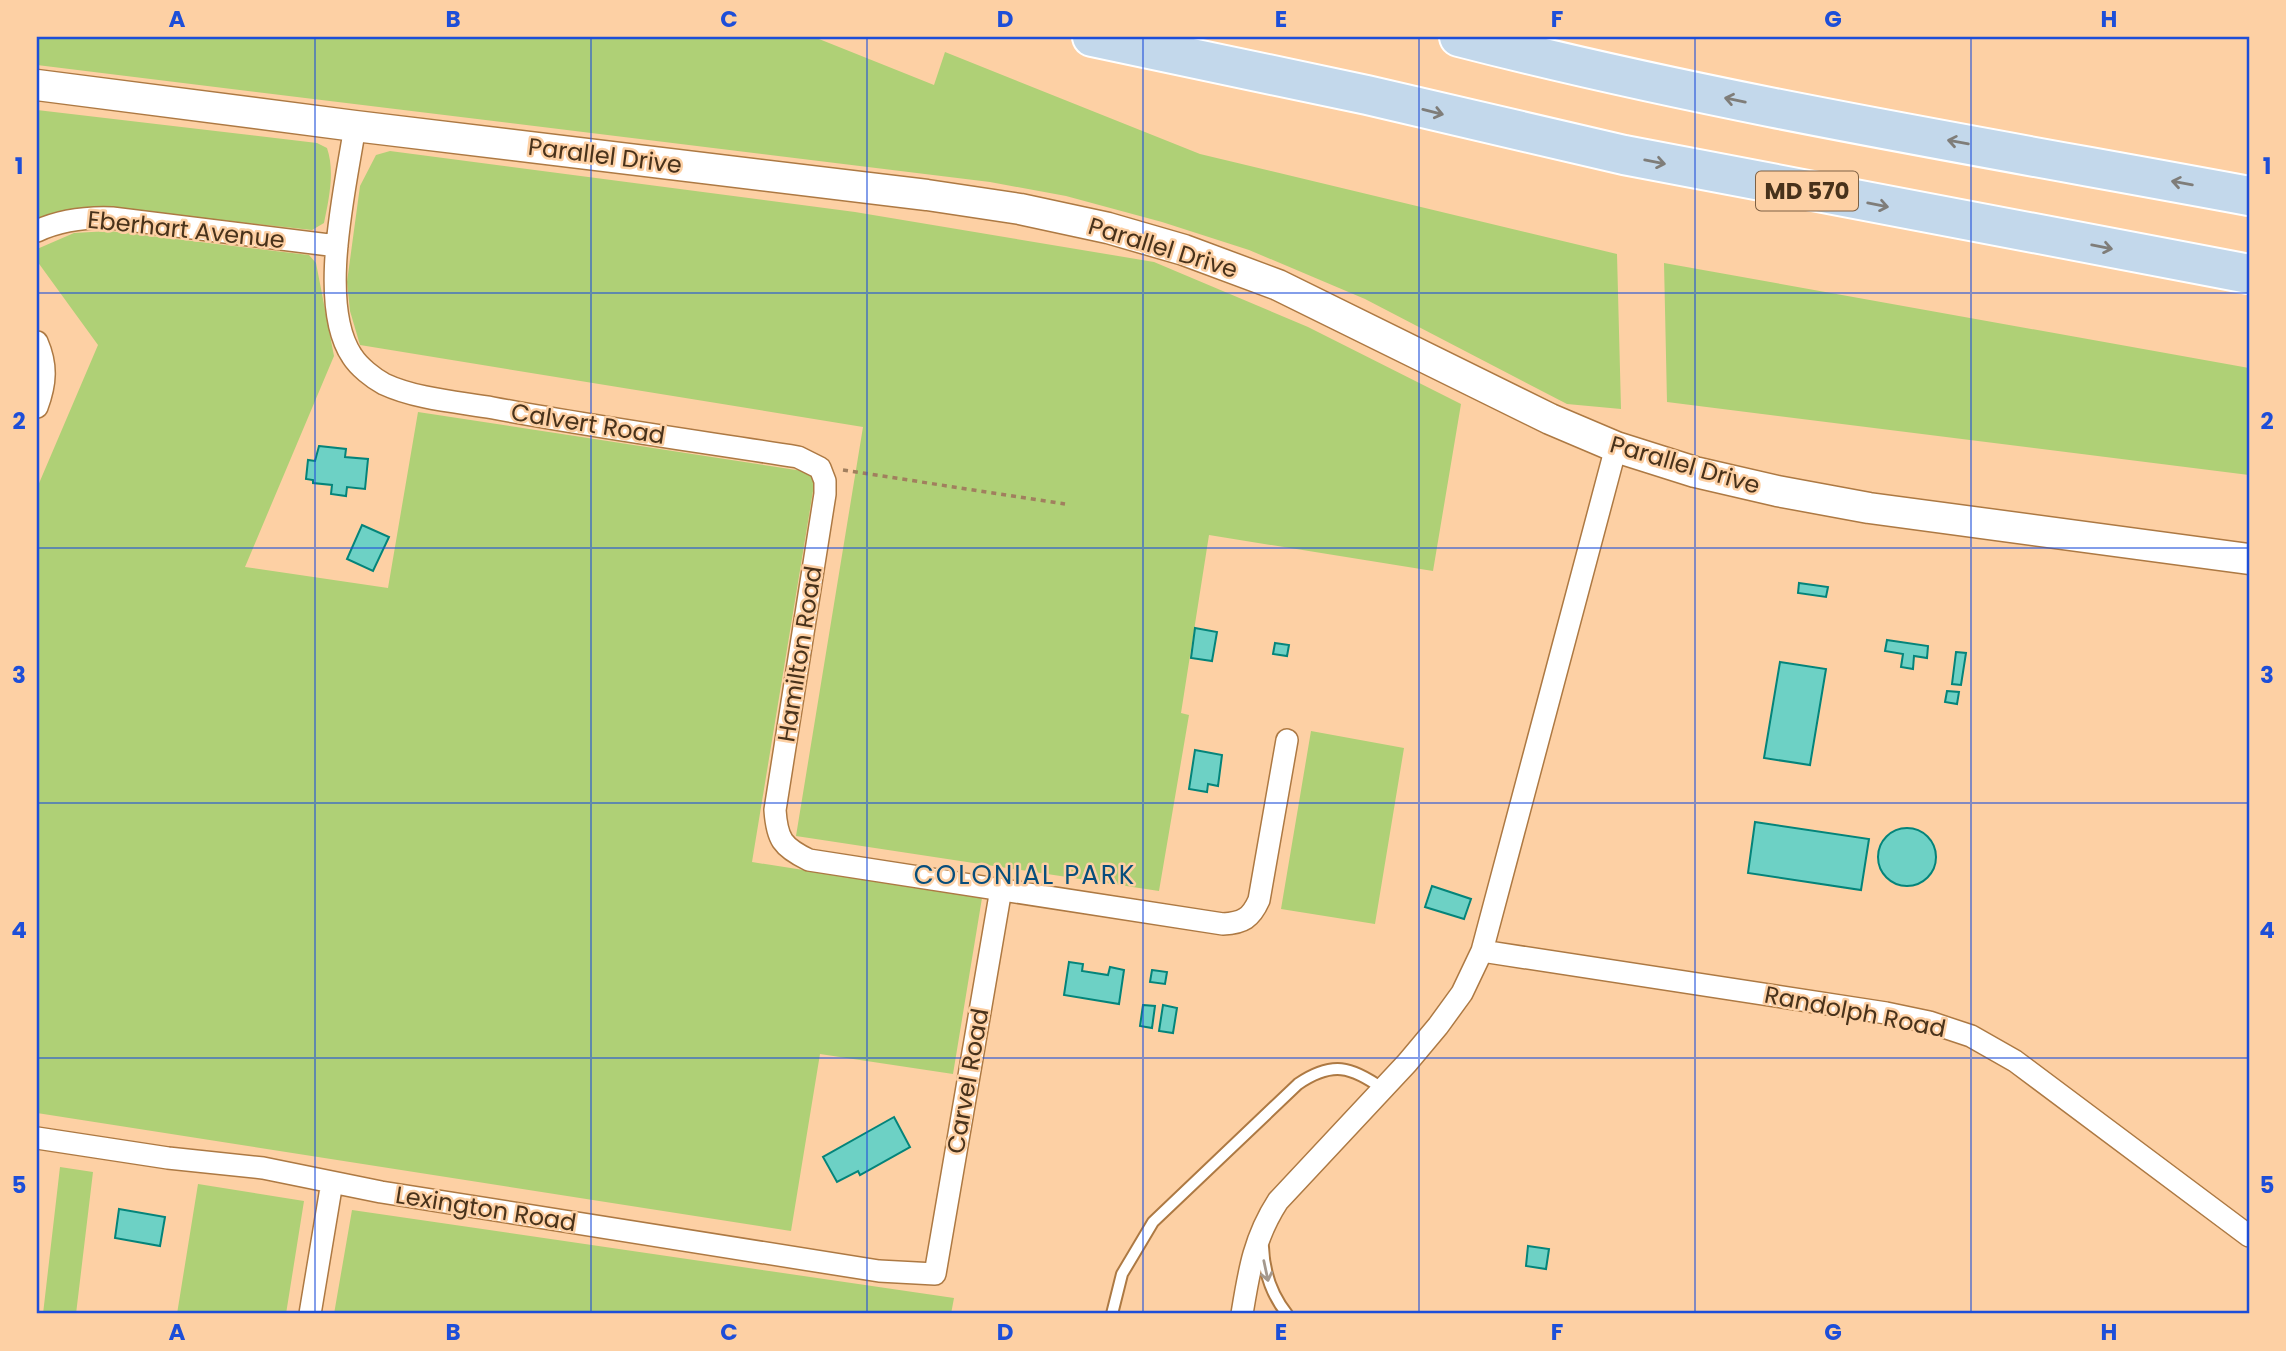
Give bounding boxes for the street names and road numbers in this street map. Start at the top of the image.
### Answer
street label: Parallel Drive [526,130,684,181]
road number: MD 570 [1756,172,1858,210]
street label: Eberhart Avenue [86,203,286,256]
street label: Parallel Drive [1084,209,1242,286]
street label: Calvert Road [509,395,667,452]
street label: Parallel Drive [1606,427,1764,502]
street label: Hamilton Road [769,564,830,744]
street label: Randolph Road [1762,978,1949,1045]
street label: Carvel Road [939,1006,996,1156]
street label: Lexington Road [393,1178,579,1239]

